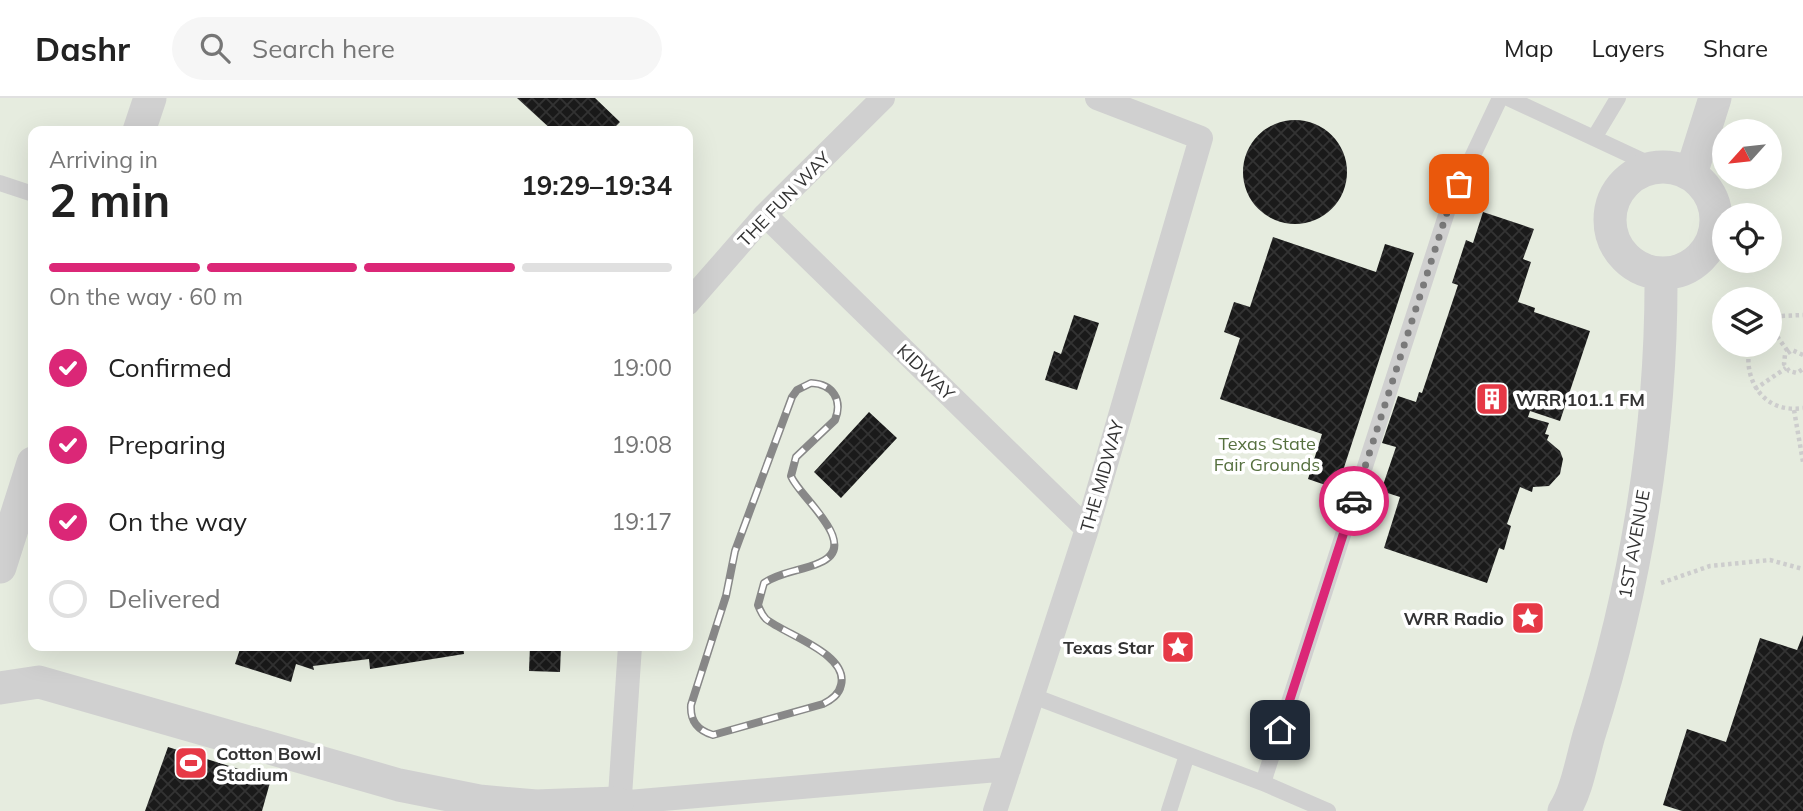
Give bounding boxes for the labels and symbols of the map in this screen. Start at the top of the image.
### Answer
north arrow [1712,119,1782,189]
street label: THE FUN WAY [733,146,836,251]
pin [1429,154,1489,214]
street label: KIDWAY [892,339,960,406]
building icon: WRR 101.1 FM [1473,380,1511,418]
place label: WRR 101.1 FM [1516,388,1645,411]
street label: THE MIDWAY [1075,416,1129,535]
park label: Texas State Fair Grounds [1214,432,1320,476]
courier [1319,466,1389,536]
street label: 1ST AVENUE [1613,488,1655,600]
place icon: WRR Radio [1509,599,1547,637]
place label: WRR Radio [1403,607,1504,630]
place icon: Texas Star [1159,628,1197,666]
place label: Texas Star [1063,636,1155,659]
pin [1250,700,1310,760]
place label: Cotton Bowl Stadium [216,742,321,786]
sports icon: Cotton Bowl Stadium [172,744,210,782]

